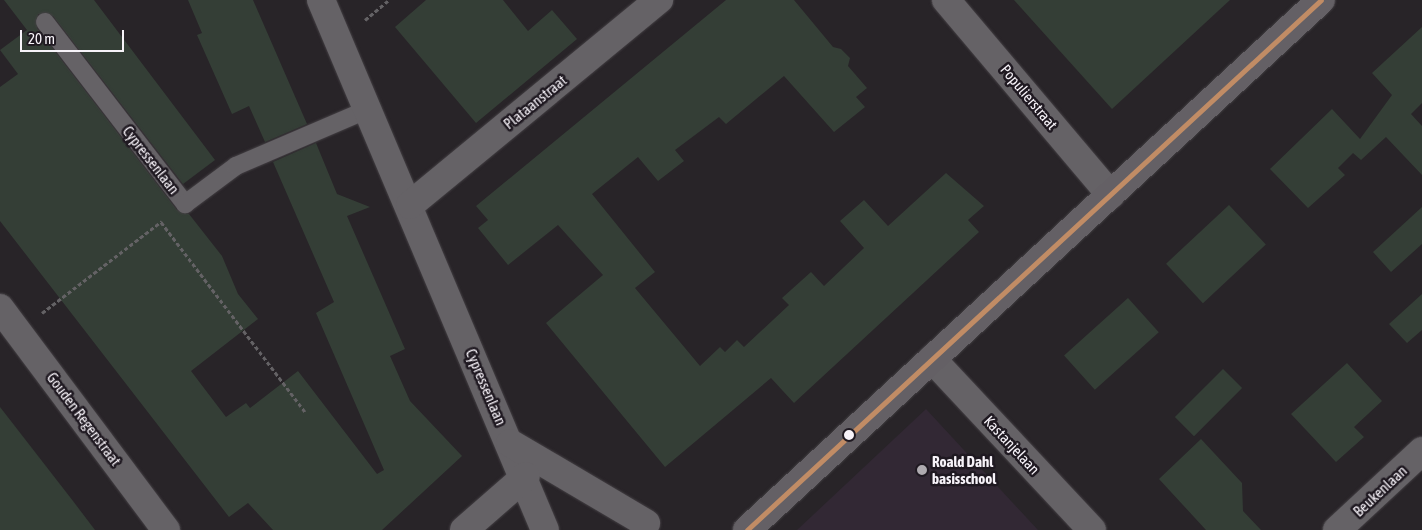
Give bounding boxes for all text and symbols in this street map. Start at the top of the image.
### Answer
scale bar [22,20,126,52]
text: 20 m [28,30,55,47]
street label: Populierstraat [997,61,1061,133]
street label: Plataanstraat [500,71,570,133]
street label: Cypressenlaan [119,122,183,198]
street label: Cypressenlaan [462,346,510,428]
street label: Gouden Regenstraat [43,369,125,469]
street label: Kastanjelaan [980,412,1044,478]
unlabelled marker [844,430,854,440]
place label: Roald Dahl basisschool [932,452,996,487]
street label: Beukenlaan [1349,462,1411,520]
marker: Roald Dahl basisschool [916,464,928,476]

